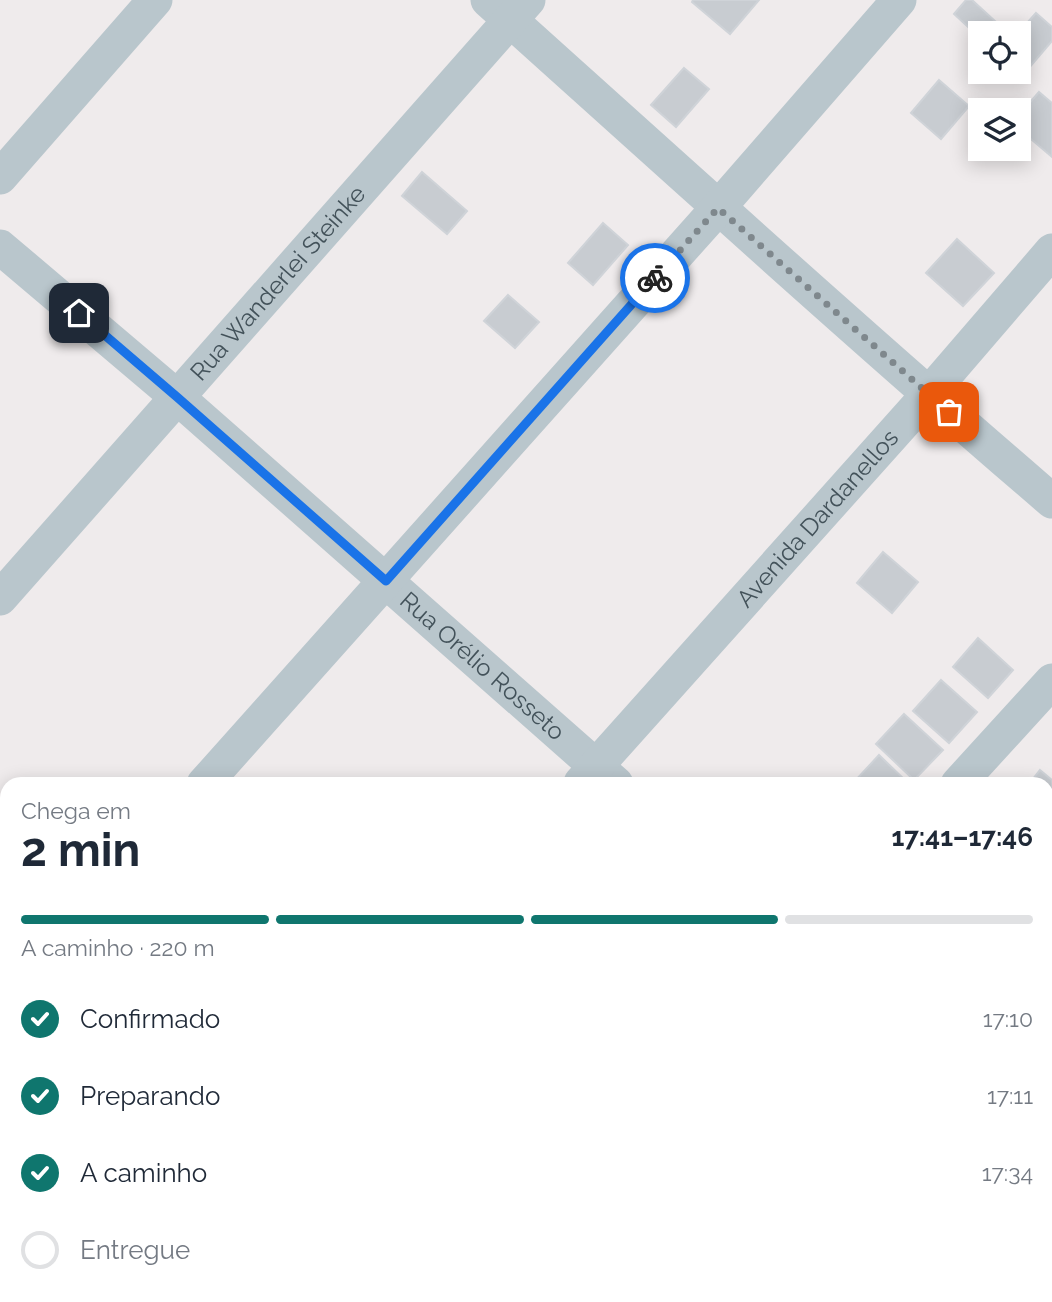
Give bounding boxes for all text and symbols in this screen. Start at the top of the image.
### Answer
map controls [968,21,1031,161]
button: locate [968,21,1031,84]
button: layers [968,98,1031,161]
street label: Rua Wanderlei Steinke [184,179,371,386]
courier [620,243,690,313]
icon: bike [636,259,674,297]
pin [49,283,109,343]
icon: home [60,294,98,332]
pin [919,382,979,442]
icon: bag [930,393,968,431]
street label: Avenida Dardanellos [730,423,904,613]
street label: Rua Orélio Rosseto [394,585,571,746]
text: Chega em [21,797,131,824]
text: 17:41–17:46 [891,822,1033,852]
text: 2 min [21,823,140,877]
text: A caminho · 220 m [21,934,215,961]
icon: check [21,1000,59,1038]
text: Confirmado [80,1004,220,1034]
text: 17:10 [983,1005,1033,1032]
icon: check [21,1077,59,1115]
text: Preparando [80,1081,220,1111]
text: 17:11 [987,1082,1033,1109]
icon: check [21,1154,59,1192]
text: A caminho [80,1158,207,1188]
text: 17:34 [982,1159,1033,1186]
text: Entregue [80,1235,190,1265]

